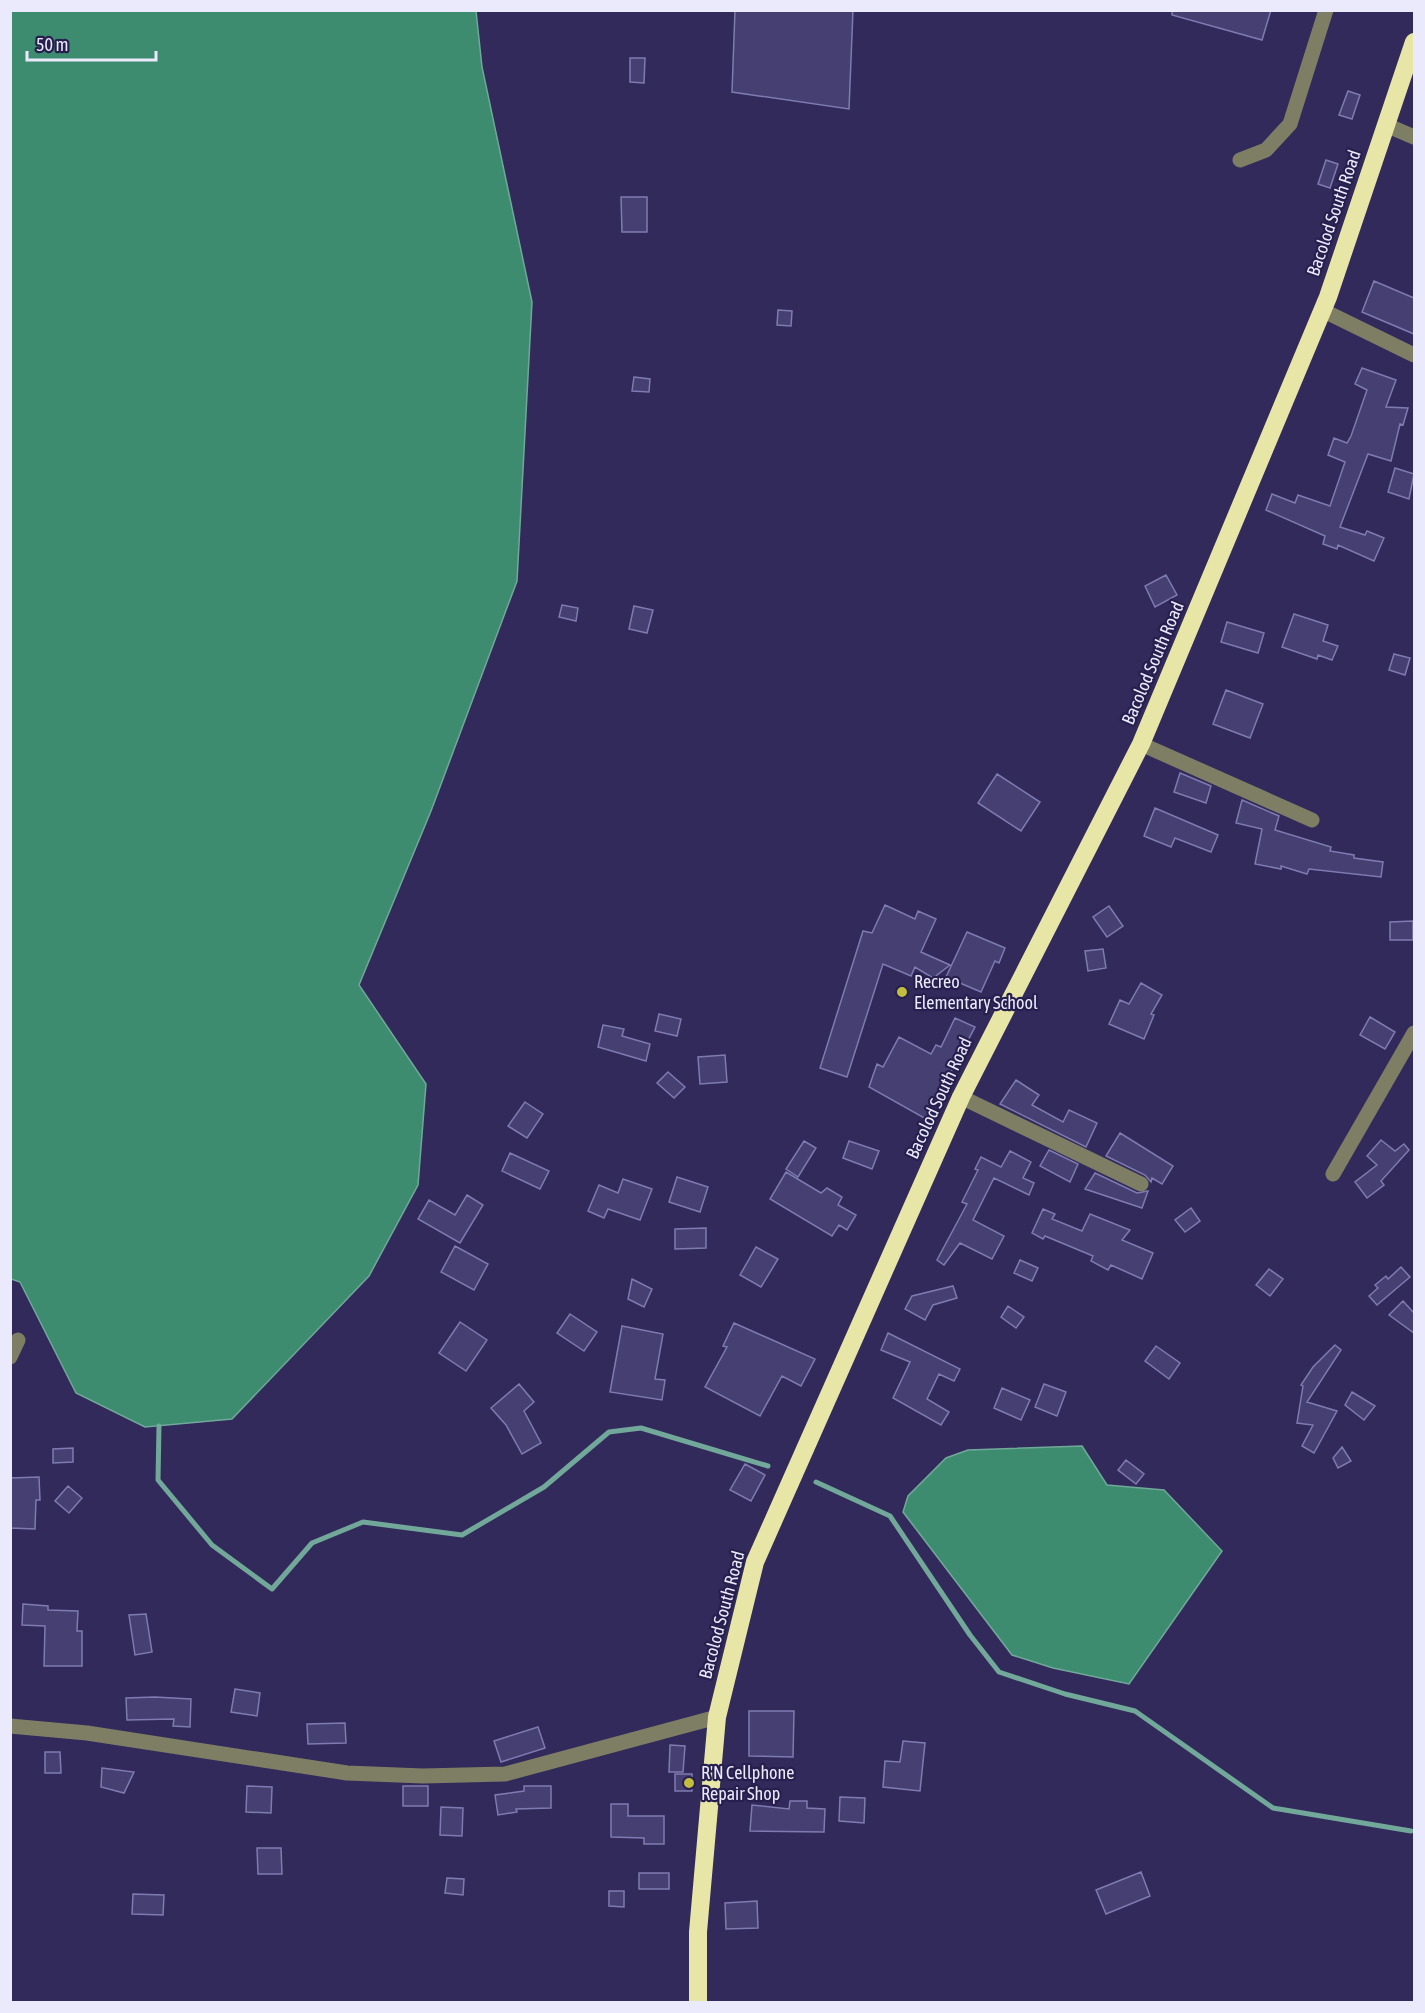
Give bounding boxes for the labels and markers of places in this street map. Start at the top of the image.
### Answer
place label: Recreo Elementary School [914,971,1038,1013]
marker: Recreo Elementary School [895,985,909,999]
place label: R'N Cellphone Repair Shop [701,1762,794,1804]
marker: R'N Cellphone Repair Shop [682,1776,696,1790]

